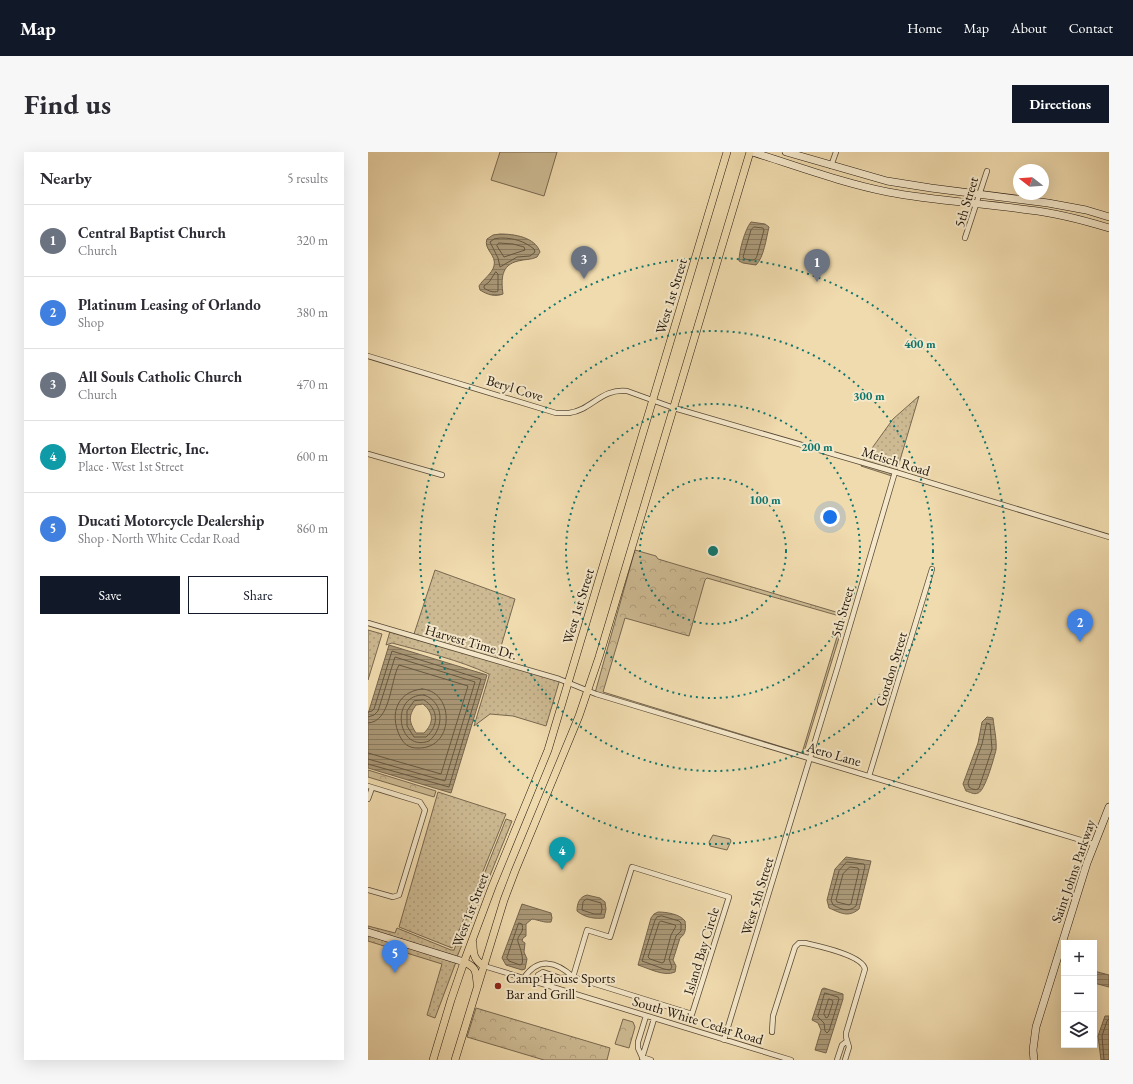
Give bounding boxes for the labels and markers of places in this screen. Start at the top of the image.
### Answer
pin: 3 [571,246,597,279]
pin: 1 [804,249,830,282]
centre of rings [706,544,720,558]
pin: 2 [1067,609,1093,642]
pin: 4 [549,837,575,870]
pin: 5 [382,940,408,973]
place label: Camp House Sports Bar and Grill [506,969,616,1003]
marker: Camp House Sports Bar and Grill [493,981,503,991]

